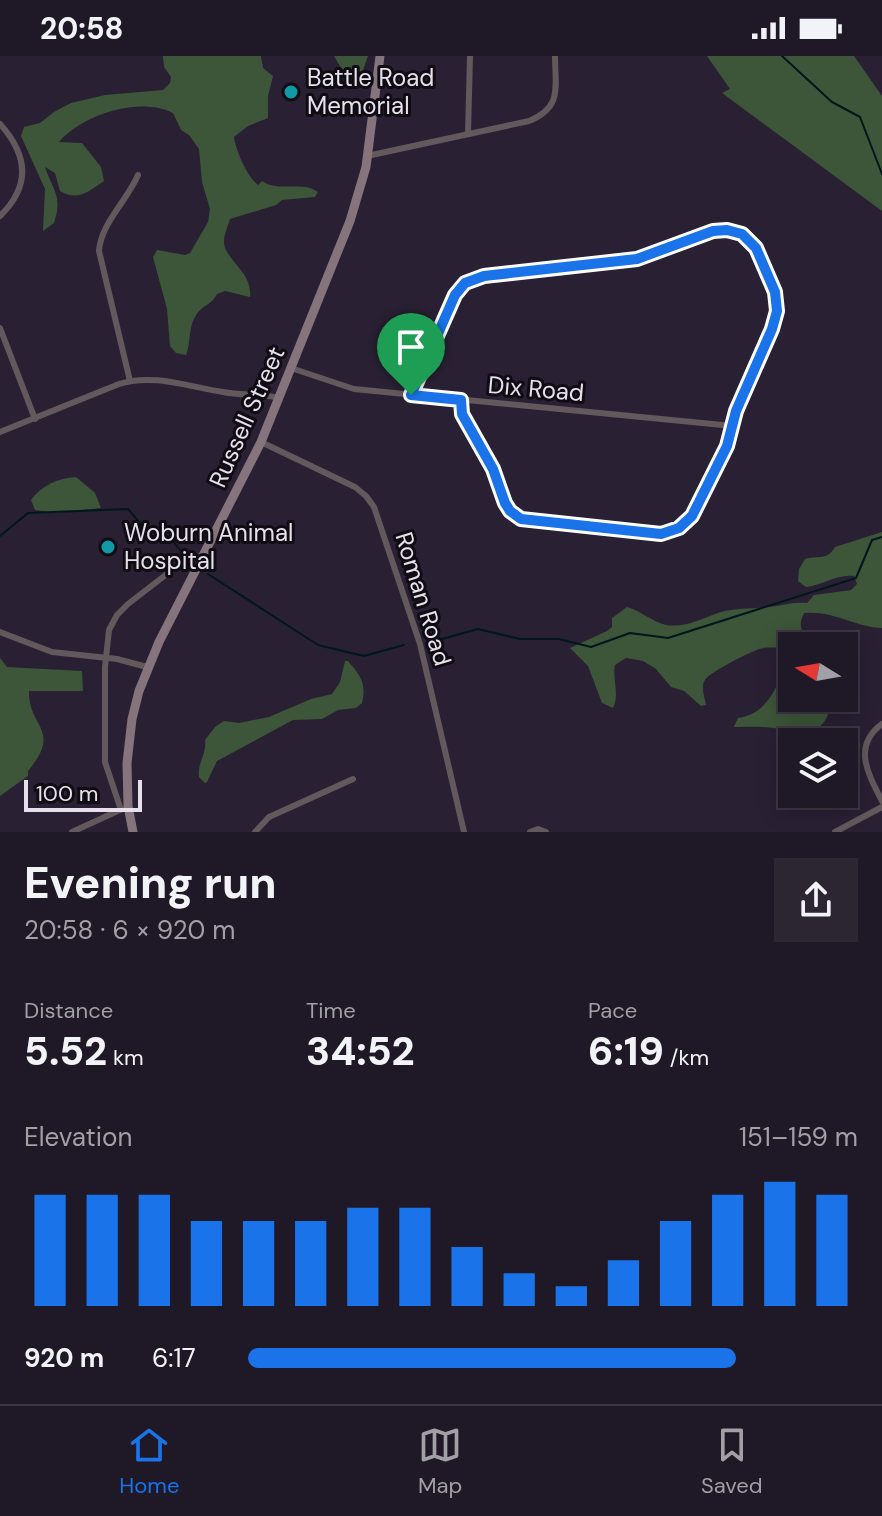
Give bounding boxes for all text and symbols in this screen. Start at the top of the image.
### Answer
text: 20:58 [40,9,124,48]
place label: Battle Road Memorial [307,62,434,121]
marker: Battle Road Memorial [282,83,300,101]
pin [377,313,445,395]
icon: arrive [389,325,433,369]
street label: Russell Street [202,342,291,492]
street label: Dix Road [487,369,585,408]
place label: Woburn Animal Hospital [124,517,293,576]
street label: Roman Road [388,528,459,669]
marker: Woburn Animal Hospital [99,538,117,556]
north arrow [778,632,858,712]
map controls [778,632,858,808]
button: layers [778,728,858,808]
scale bar [24,776,142,812]
text: 100 m [36,779,98,808]
text: Evening run [24,854,277,912]
button: share [774,858,858,942]
text: 20:58 · 6 × 920 m [24,913,235,947]
text: Distance [24,996,113,1025]
text: Time [306,996,356,1025]
text: Pace [588,996,637,1025]
text: 5.52 [24,1025,107,1077]
text: 34:52 [306,1025,415,1077]
text: 6:19 [588,1025,664,1077]
text: km [107,1043,144,1072]
text: /km [664,1043,709,1072]
text: Elevation [24,1120,132,1154]
text: 151–159 m [739,1120,858,1154]
text: 920 m [24,1341,104,1375]
text: 6:17 [152,1341,196,1375]
tab: Home [119,1423,179,1500]
tab: Map [418,1423,462,1500]
tab: Saved [701,1423,763,1500]

